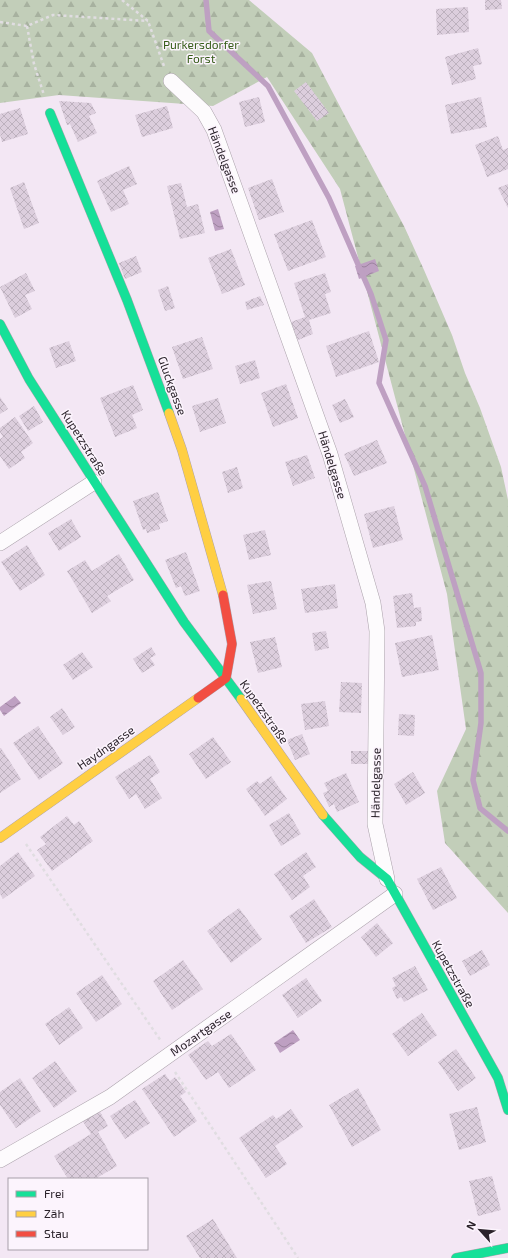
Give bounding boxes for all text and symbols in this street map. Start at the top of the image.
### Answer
park label: Purkersdorfer Forst [163,37,239,65]
street label: Händelgasse [206,124,244,195]
street label: Gluckgasse [156,354,190,417]
street label: Kupetzstraße [59,407,111,478]
street label: Händelgasse [316,429,350,500]
street label: Kupetzstraße [238,677,292,746]
street label: Haydngasse [74,722,137,772]
street label: Händelgasse [367,748,383,818]
street label: Kupetzstraße [430,938,478,1010]
street label: Mozartgasse [167,1006,234,1058]
legend [8,1178,148,1250]
text: Frei [44,1186,64,1200]
text: Zäh [44,1206,64,1220]
north arrow [460,1210,500,1250]
text: N [463,1219,478,1232]
text: Stau [44,1226,69,1240]

